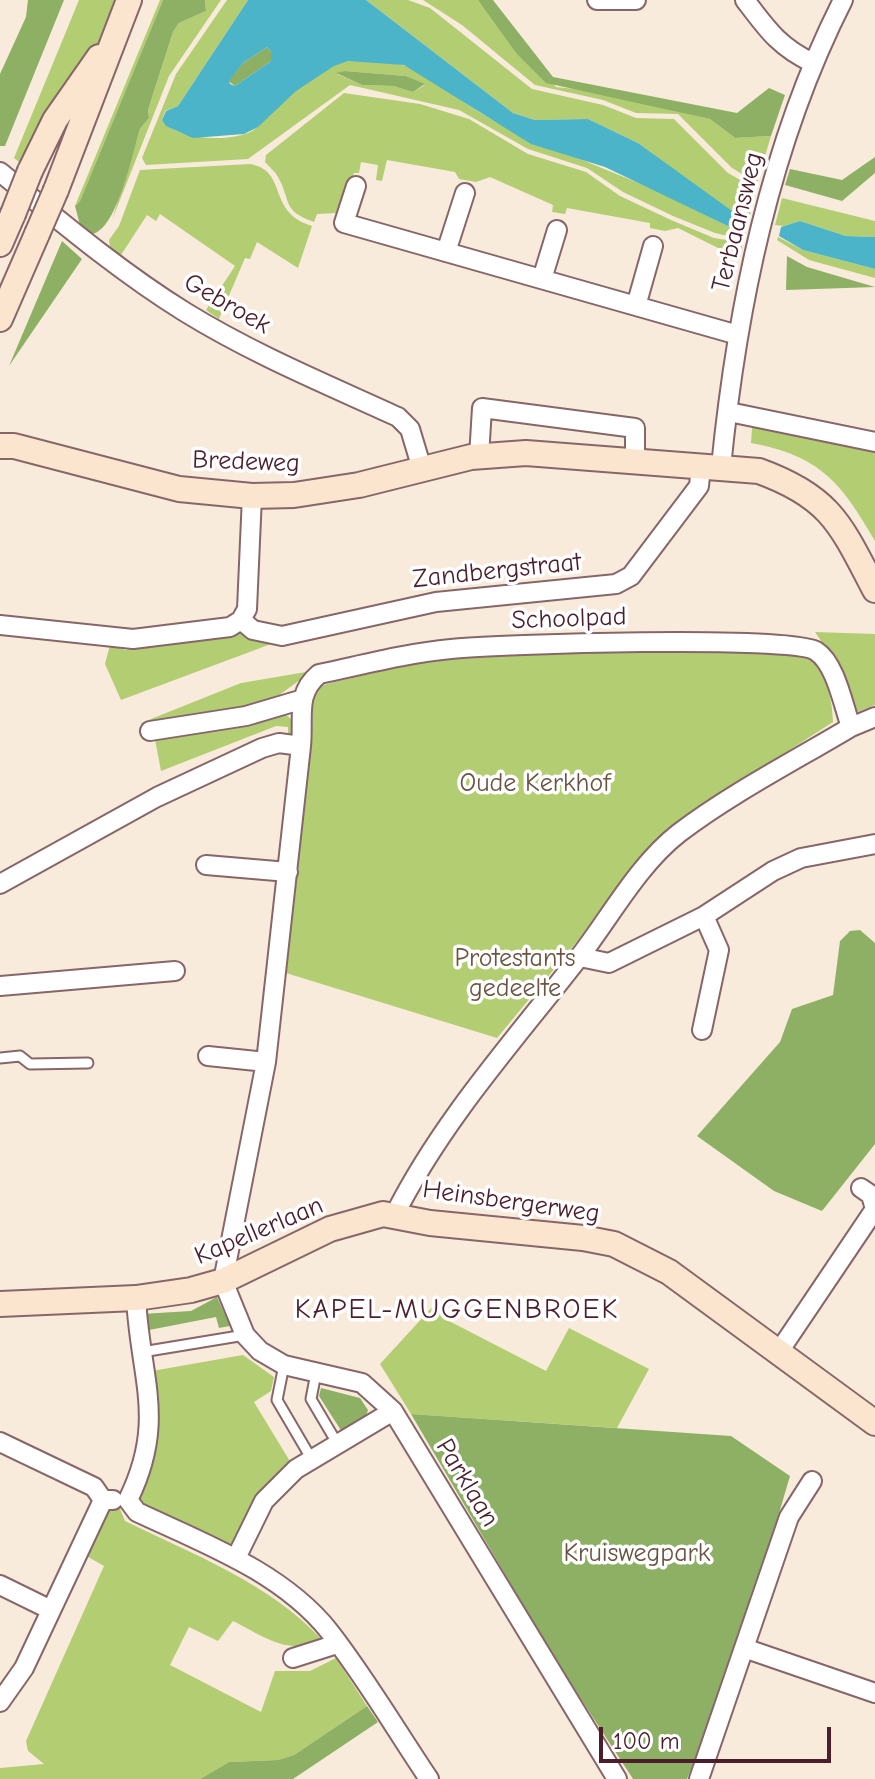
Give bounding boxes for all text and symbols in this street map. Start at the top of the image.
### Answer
street label: Terbaansweg [706,149,770,295]
street label: Gebroek [178,267,276,341]
street label: Bredeweg [192,445,300,479]
street label: Zandbergstraat [411,547,583,595]
street label: Schoolpad [511,601,627,637]
park label: Oude Kerkhof [460,768,610,800]
park label: Protestants gedeelte [454,943,576,1004]
street label: Heinsbergerweg [420,1174,602,1230]
street label: Kapellerlaan [190,1190,328,1272]
district label: KAPEL-MUGGENBROEK [295,1293,619,1327]
street label: Parklaan [429,1434,505,1532]
park label: Kruiswegpark [564,1538,710,1570]
scale bar [603,1711,835,1761]
text: 100 m [613,1727,680,1755]

